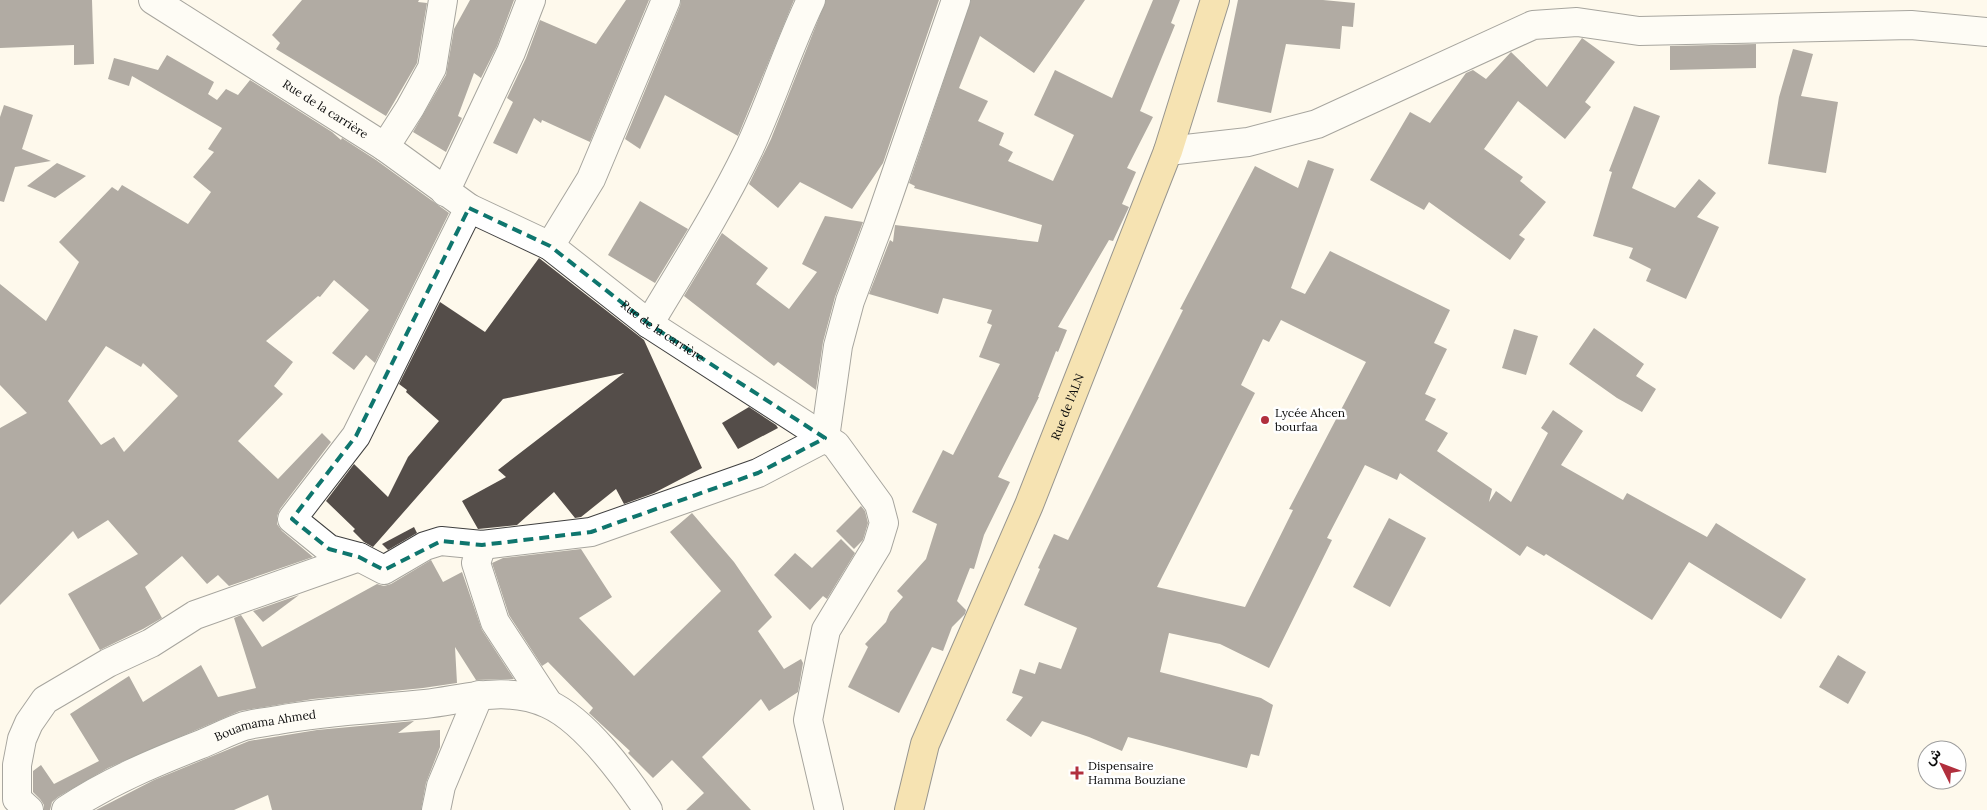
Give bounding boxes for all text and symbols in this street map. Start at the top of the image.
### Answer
street label: Rue de la carrière [280,76,372,142]
street label: Rue de la carrière [618,297,708,365]
street label: Rue de l'ALN [1047,371,1087,442]
place label: Lycée Ahcen bourfaa [1275,405,1345,434]
marker: Lycée Ahcen bourfaa [1259,414,1271,426]
street label: Bouamama Ahmed [212,706,317,744]
north arrow [1917,740,1967,790]
text: ش [1920,744,1945,769]
place label: Dispensaire Hamma Bouziane [1088,758,1186,787]
marker: Dispensaire Hamma Bouziane [1070,766,1084,780]

